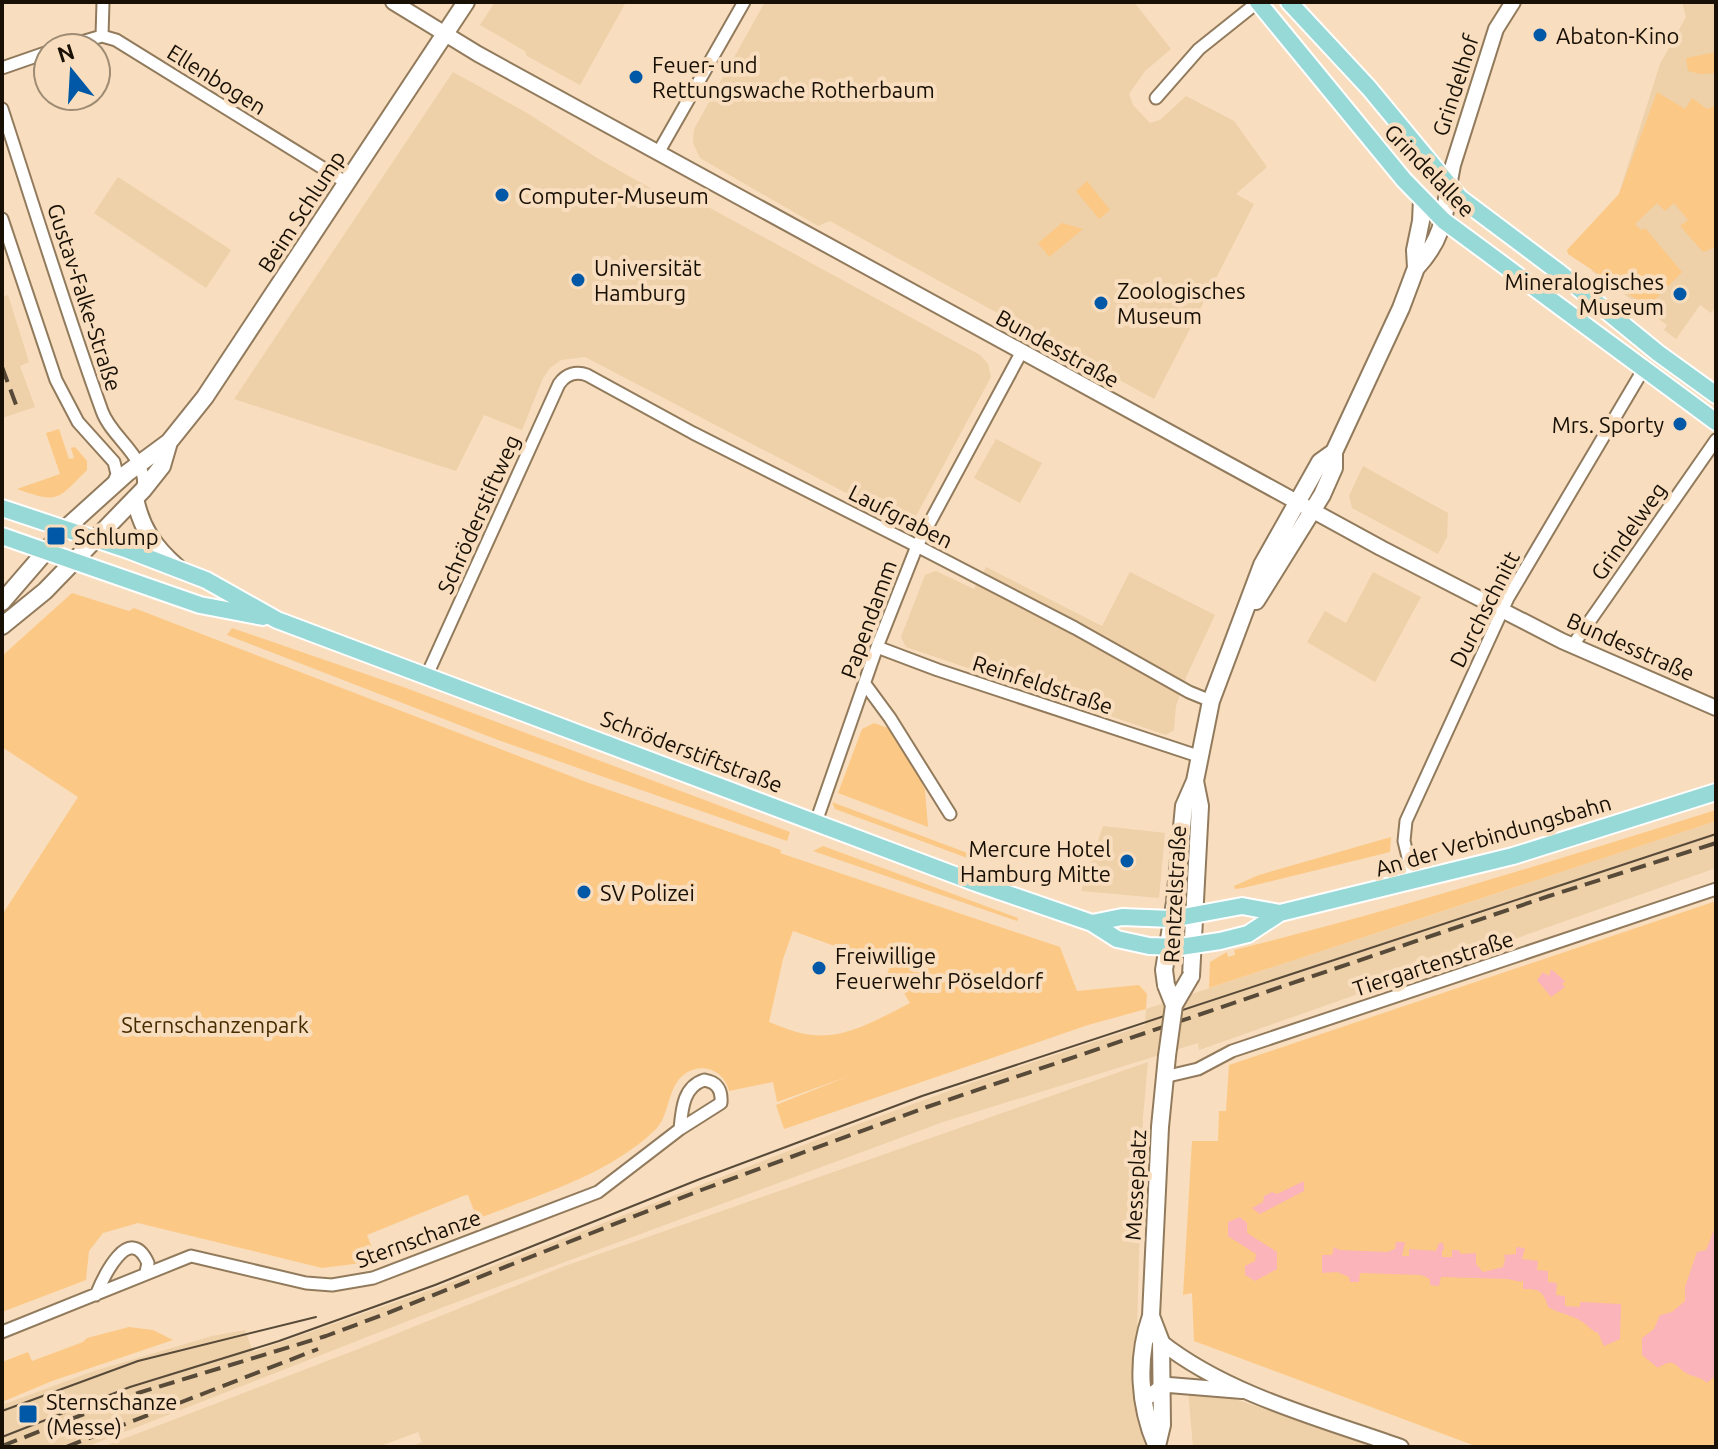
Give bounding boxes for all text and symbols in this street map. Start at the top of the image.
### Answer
place label: Abaton-Kino [1556,23,1680,48]
marker: Abaton-Kino [1531,26,1549,44]
street label: Grindelhof [1427,30,1483,139]
north arrow [32,32,112,112]
text: N [54,38,77,67]
street label: Ellenbogen [163,39,271,119]
place label: Feuer- und Rettungswache Rotherbaum [652,52,935,102]
marker: Feuer- und Rettungswache Rotherbaum [627,68,645,86]
street label: Grindelallee [1380,119,1480,221]
street label: Beim Schlump [252,145,350,277]
place label: Computer-Museum [518,183,709,208]
marker: Computer-Museum [493,186,511,204]
street label: Gustav-Falke-Straße [43,200,127,394]
place label: Universität Hamburg [594,255,702,305]
place label: Mineralogisches Museum [1505,269,1664,319]
marker: Universität Hamburg [569,271,587,289]
place label: Zoologisches Museum [1117,278,1246,328]
marker: Mineralogisches Museum [1671,285,1689,303]
marker: Zoologisches Museum [1092,294,1110,312]
street label: Bundesstraße [992,304,1124,392]
place label: Mrs. Sporty [1552,412,1664,437]
marker: Mrs. Sporty [1671,415,1689,433]
street label: Schröderstiftweg [432,431,524,597]
street label: Grindelweg [1585,477,1671,585]
street label: Laufgraben [845,479,957,553]
place label: Schlump [74,524,159,549]
marker: Schlump [45,525,67,547]
street label: Durchschnitt [1444,547,1524,671]
street label: Papendamm [835,556,901,682]
street label: Bundesstraße [1563,607,1699,685]
street label: Reinfeldstraße [970,650,1116,718]
street label: Schröderstiftstraße [598,705,786,797]
street label: An der Verbindungsbahn [1372,789,1614,881]
street label: Rentzelstraße [1158,824,1190,964]
place label: Mercure Hotel Hamburg Mitte [960,836,1111,886]
marker: Mercure Hotel Hamburg Mitte [1118,852,1136,870]
place label: SV Polizei [600,880,695,905]
marker: SV Polizei [575,883,593,901]
street label: Tiergartenstraße [1350,925,1516,1001]
place label: Freiwillige Feuerwehr Pöseldorf [835,943,1044,993]
marker: Freiwillige Feuerwehr Pöseldorf [810,959,828,977]
park label: Sternschanzenpark [121,1012,309,1037]
street label: Messeplatz [1120,1129,1150,1241]
street label: Sternschanze [352,1204,484,1272]
place label: Sternschanze (Messe) [46,1389,177,1440]
marker: Sternschanze (Messe) [17,1403,39,1425]

